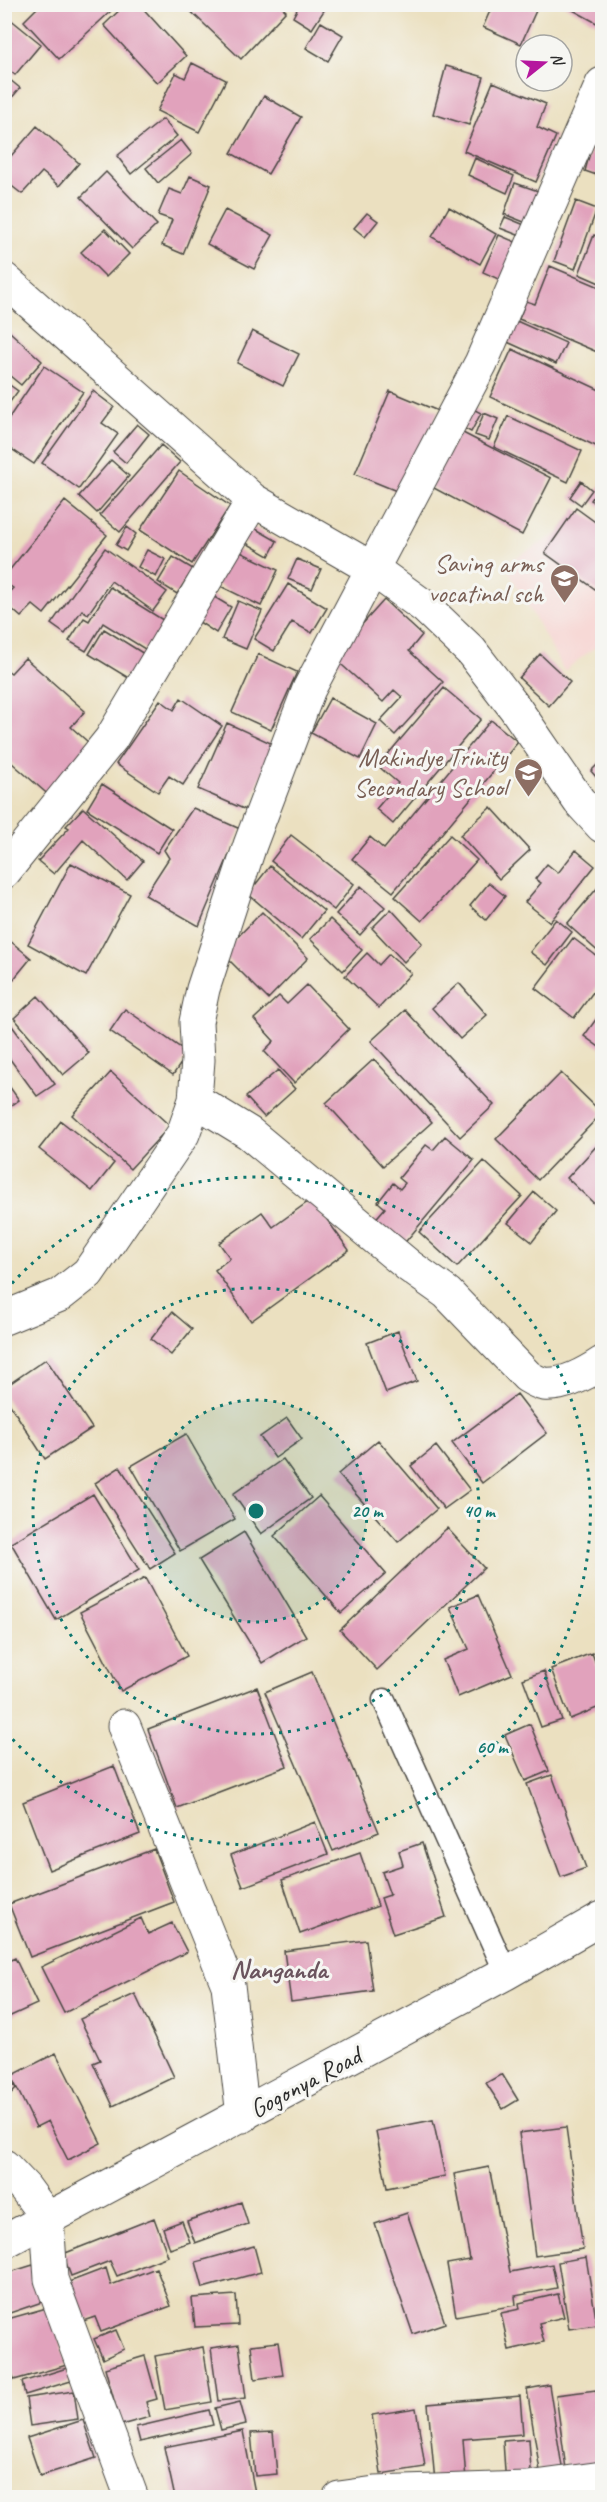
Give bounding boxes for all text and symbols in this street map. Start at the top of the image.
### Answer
north arrow [514,33,574,93]
text: N [546,51,569,69]
place label: Saving arms vocatinal sch [429,547,545,610]
school or university icon: Saving arms vocatinal sch [548,562,580,604]
place label: Makindye Trinity Secondary School [354,741,512,804]
school or university icon: Makindye Trinity Secondary School [512,756,544,798]
text: 20 m [352,1500,384,1522]
text: 40 m [464,1500,496,1522]
centre of rings [246,1501,266,1521]
text: 60 m [476,1736,509,1758]
district label: Nanganda [231,1952,330,1986]
street label: Gogonya Road [244,2038,370,2125]

